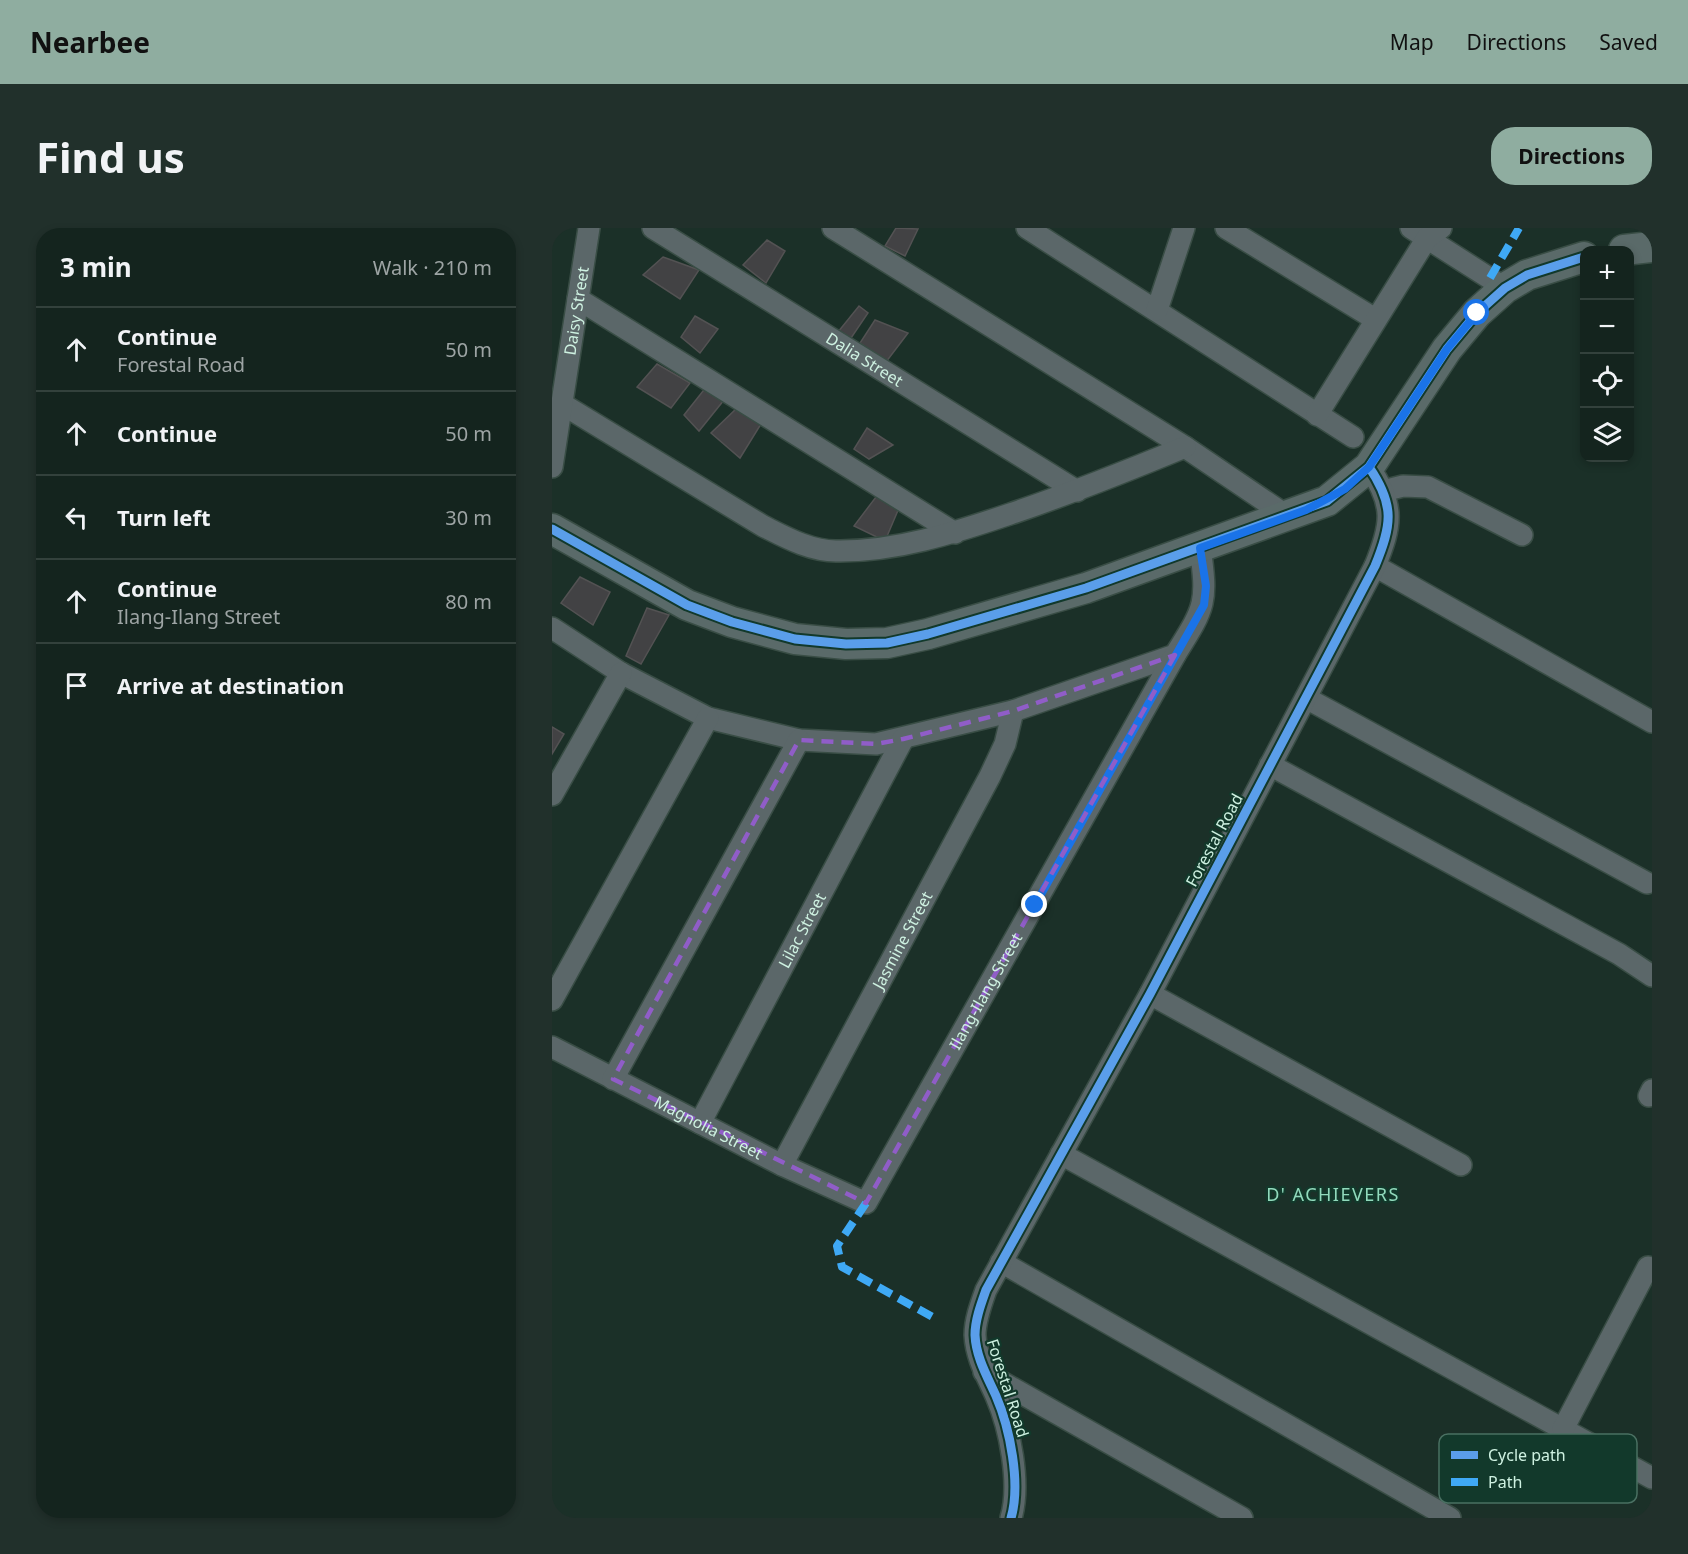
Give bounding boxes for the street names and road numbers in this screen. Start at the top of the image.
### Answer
street label: Daisy Street [558,265,594,357]
street label: Dalia Street [822,327,907,392]
street label: Forestal Road [1180,790,1248,890]
street label: Jasmine Street [866,887,937,995]
street label: Lilac Street [773,889,831,972]
street label: Ilang-Ilang Street [944,929,1027,1053]
street label: Magnolia Street [651,1090,767,1164]
street label: Forestal Road [982,1336,1034,1440]

